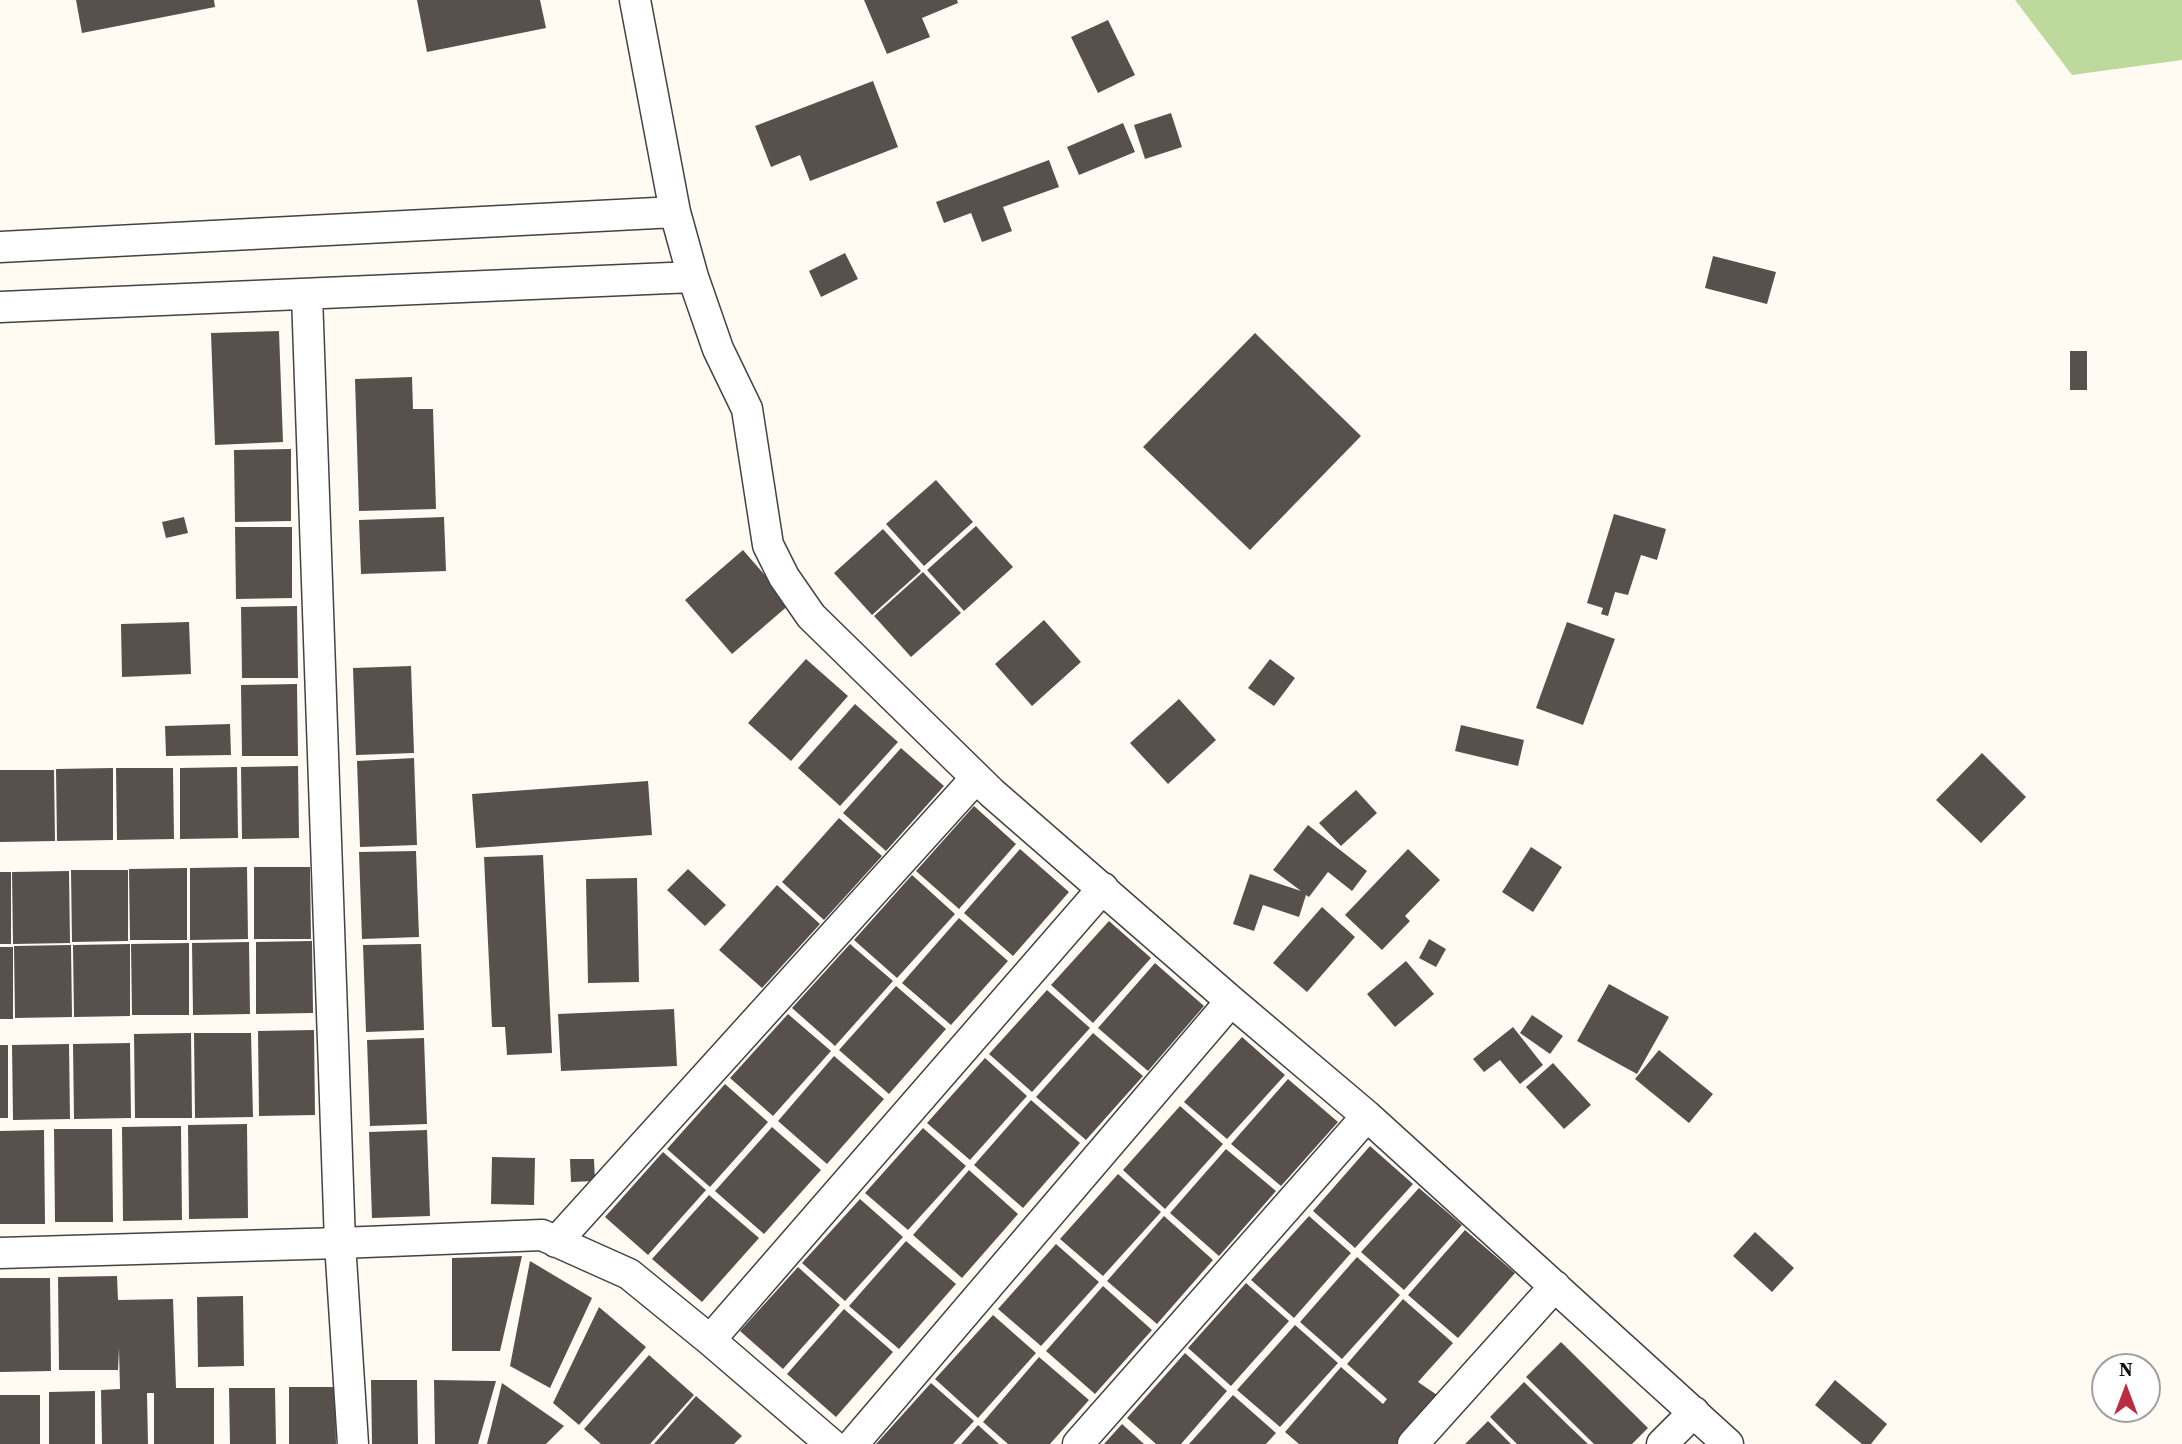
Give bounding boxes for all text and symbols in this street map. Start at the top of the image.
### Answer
north arrow [2091,1353,2161,1423]
text: N [2119,1356,2133,1382]

